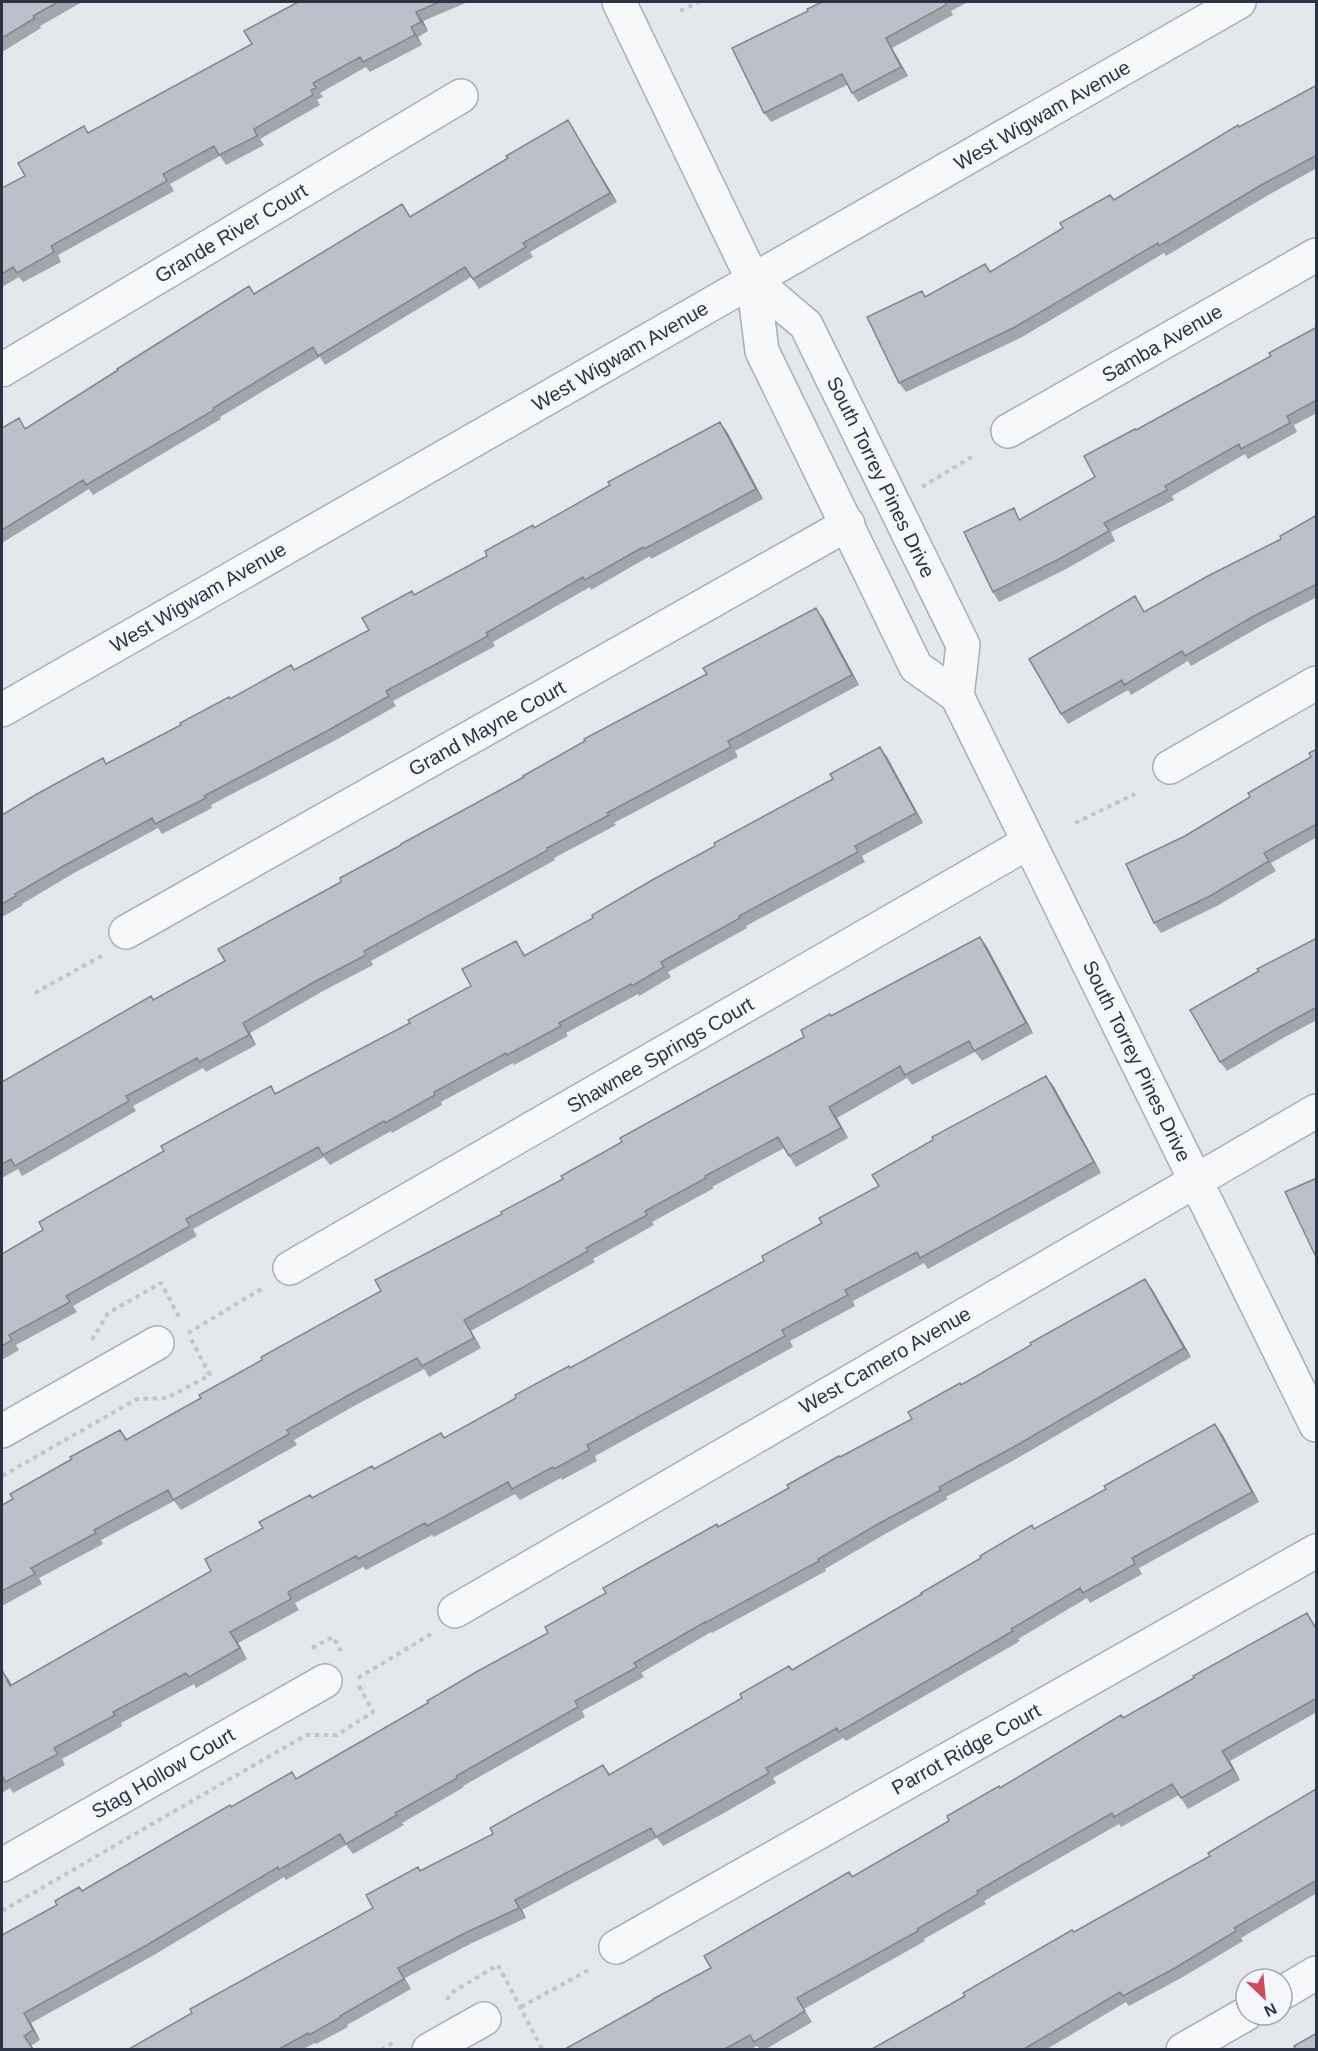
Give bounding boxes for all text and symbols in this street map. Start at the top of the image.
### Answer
street label: West Wigwam Avenue [950,56,1134,174]
street label: Grande River Court [151,179,311,287]
street label: West Wigwam Avenue [528,297,712,415]
street label: Samba Avenue [1098,300,1226,386]
street label: South Torrey Pines Drive [823,373,939,581]
street label: West Wigwam Avenue [106,538,290,656]
street label: Grand Mayne Court [405,676,570,780]
street label: South Torrey Pines Drive [1079,957,1195,1165]
street label: Shawnee Springs Court [563,992,757,1117]
street label: West Camero Avenue [796,1302,974,1418]
street label: Parrot Ridge Court [888,1699,1045,1799]
street label: Stag Hollow Court [88,1723,239,1823]
north arrow [1234,1967,1294,2027]
text: N [1261,2000,1279,2020]

